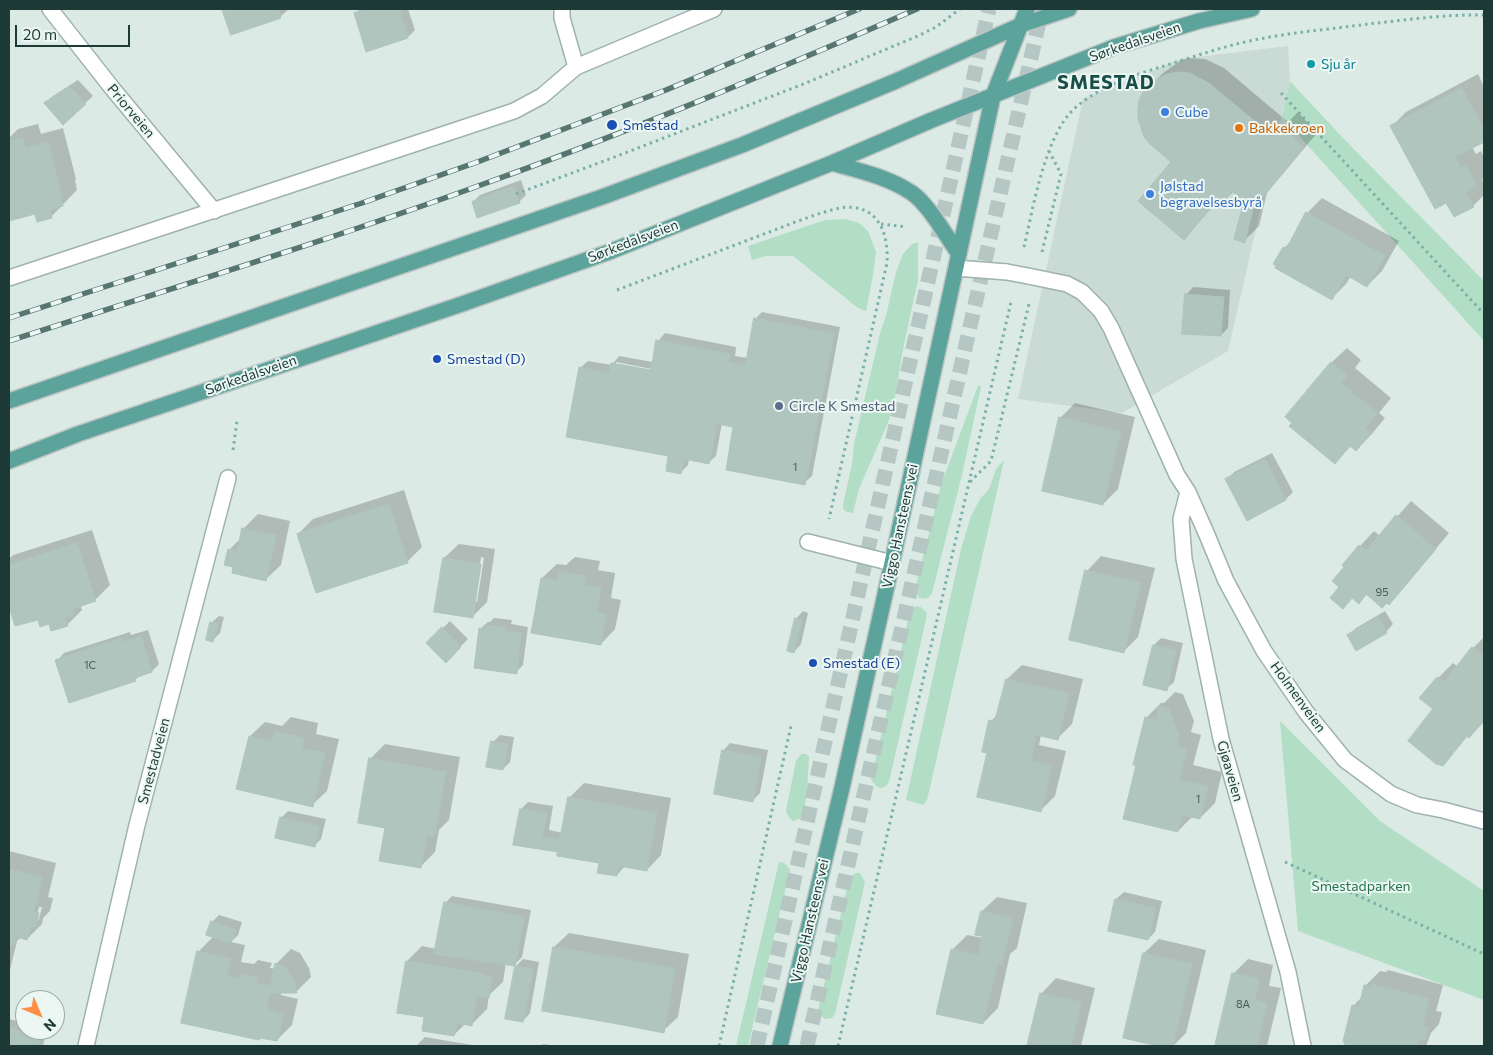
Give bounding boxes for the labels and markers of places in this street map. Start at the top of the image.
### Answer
place label: Sju år [1321,56,1356,72]
marker: Sju år [1305,58,1317,70]
place label: Cube [1175,104,1208,120]
marker: Cube [1159,106,1171,118]
place label: Smestad [623,117,678,133]
marker: Smestad [605,118,619,132]
place label: Bakkekroen [1249,120,1324,136]
marker: Bakkekroen [1233,122,1245,134]
place label: Jølstad begravelsesbyrå [1160,178,1262,210]
marker: Jølstad begravelsesbyrå [1144,188,1156,200]
place label: Smestad (D) [447,351,526,367]
marker: Smestad (D) [431,353,443,365]
place label: Circle K Smestad [789,398,895,414]
marker: Circle K Smestad [773,400,785,412]
place label: Smestad (E) [823,655,900,671]
marker: Smestad (E) [807,657,819,669]

